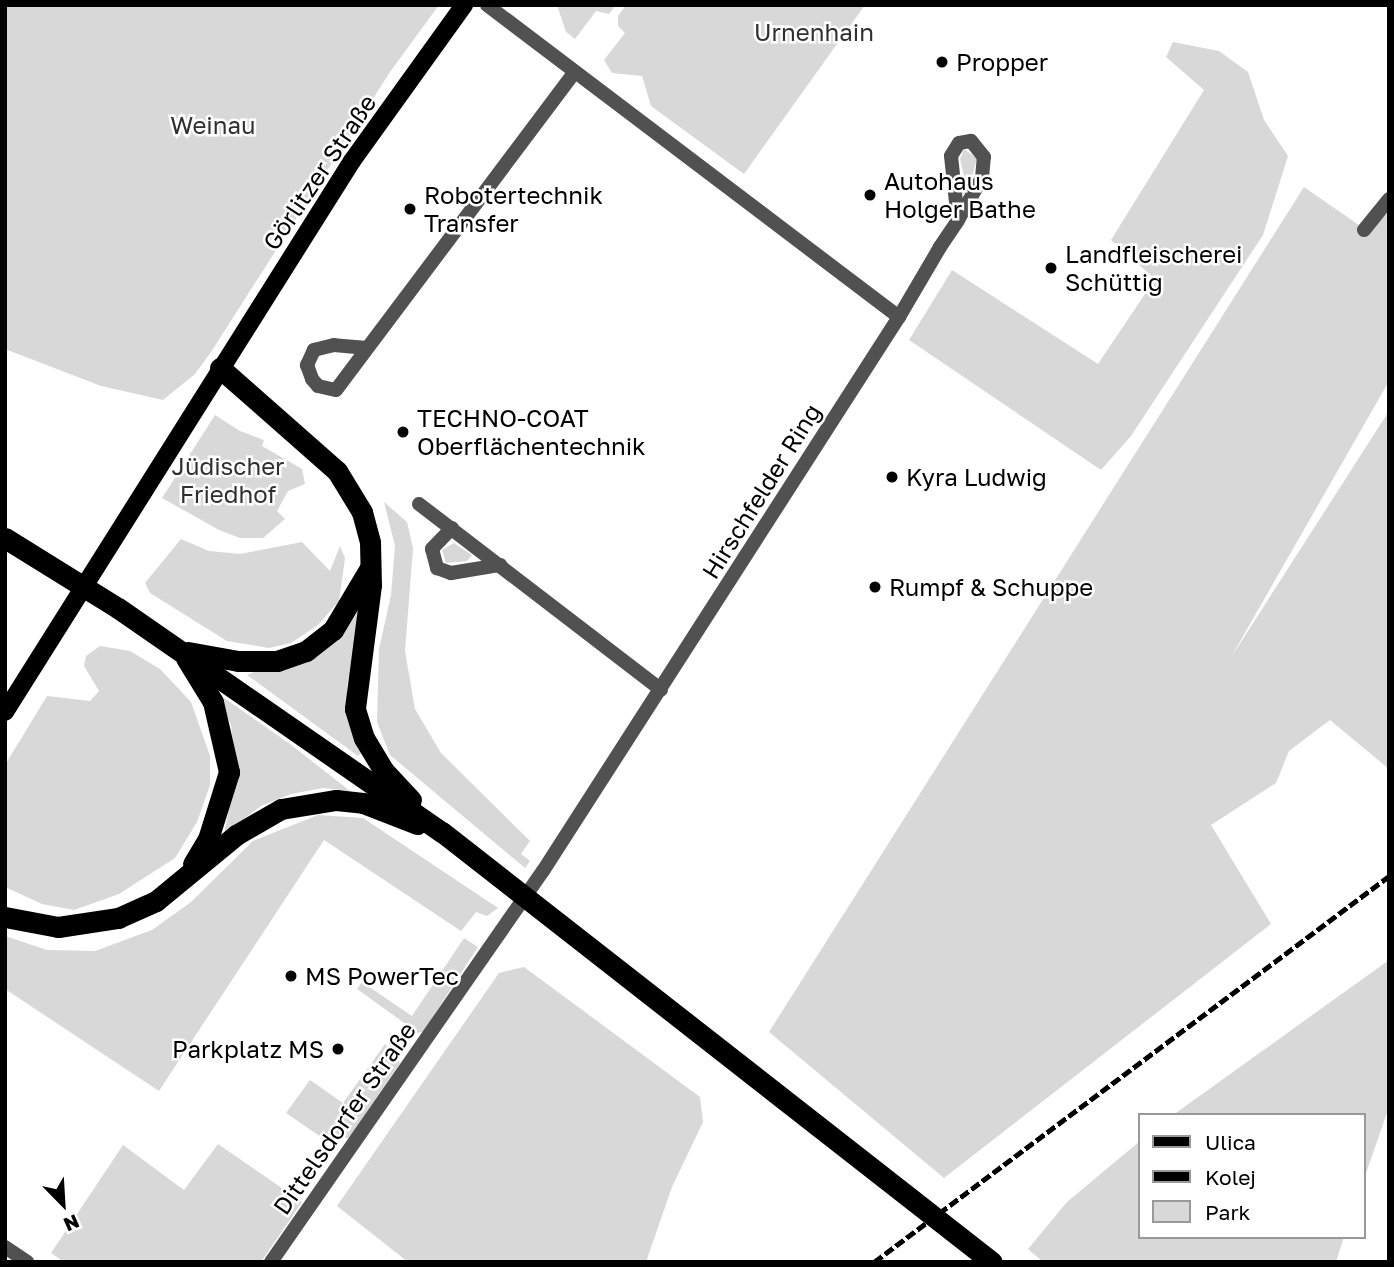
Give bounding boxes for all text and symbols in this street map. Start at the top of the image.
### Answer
park label: Urnenhain [754,18,874,46]
place label: Propper [956,48,1048,76]
marker: Propper [934,54,950,70]
street label: Görlitzer Straße [256,89,382,255]
park label: Weinau [170,111,256,139]
place label: Autohaus Holger Bathe [884,167,1036,223]
place label: Robotertechnik Transfer [424,181,603,237]
marker: Autohaus Holger Bathe [862,187,878,203]
marker: Robotertechnik Transfer [402,201,418,217]
place label: Landfleischerei Schüttig [1065,240,1243,296]
marker: Landfleischerei Schüttig [1043,260,1059,276]
street label: Hirschfelder Ring [696,398,826,584]
place label: TECHNO-COAT Oberflächentechnik [417,404,646,460]
marker: TECHNO-COAT Oberflächentechnik [395,424,411,440]
park label: Jüdischer Friedhof [172,452,284,508]
place label: Kyra Ludwig [906,463,1047,491]
marker: Kyra Ludwig [884,469,900,485]
place label: Rumpf & Schuppe [889,573,1093,601]
marker: Rumpf & Schuppe [867,579,883,595]
place label: MS PowerTec [305,962,459,990]
marker: MS PowerTec [283,968,299,984]
street label: Dittelsdorfer Straße [267,1016,421,1220]
place label: Parkplatz MS [172,1035,324,1063]
marker: Parkplatz MS [330,1041,346,1057]
legend [1138,1113,1366,1239]
text: Ulica [1205,1129,1256,1155]
text: Kolej [1205,1164,1256,1190]
north arrow [28,1169,98,1239]
text: Park [1205,1199,1250,1225]
text: N [60,1210,83,1237]

